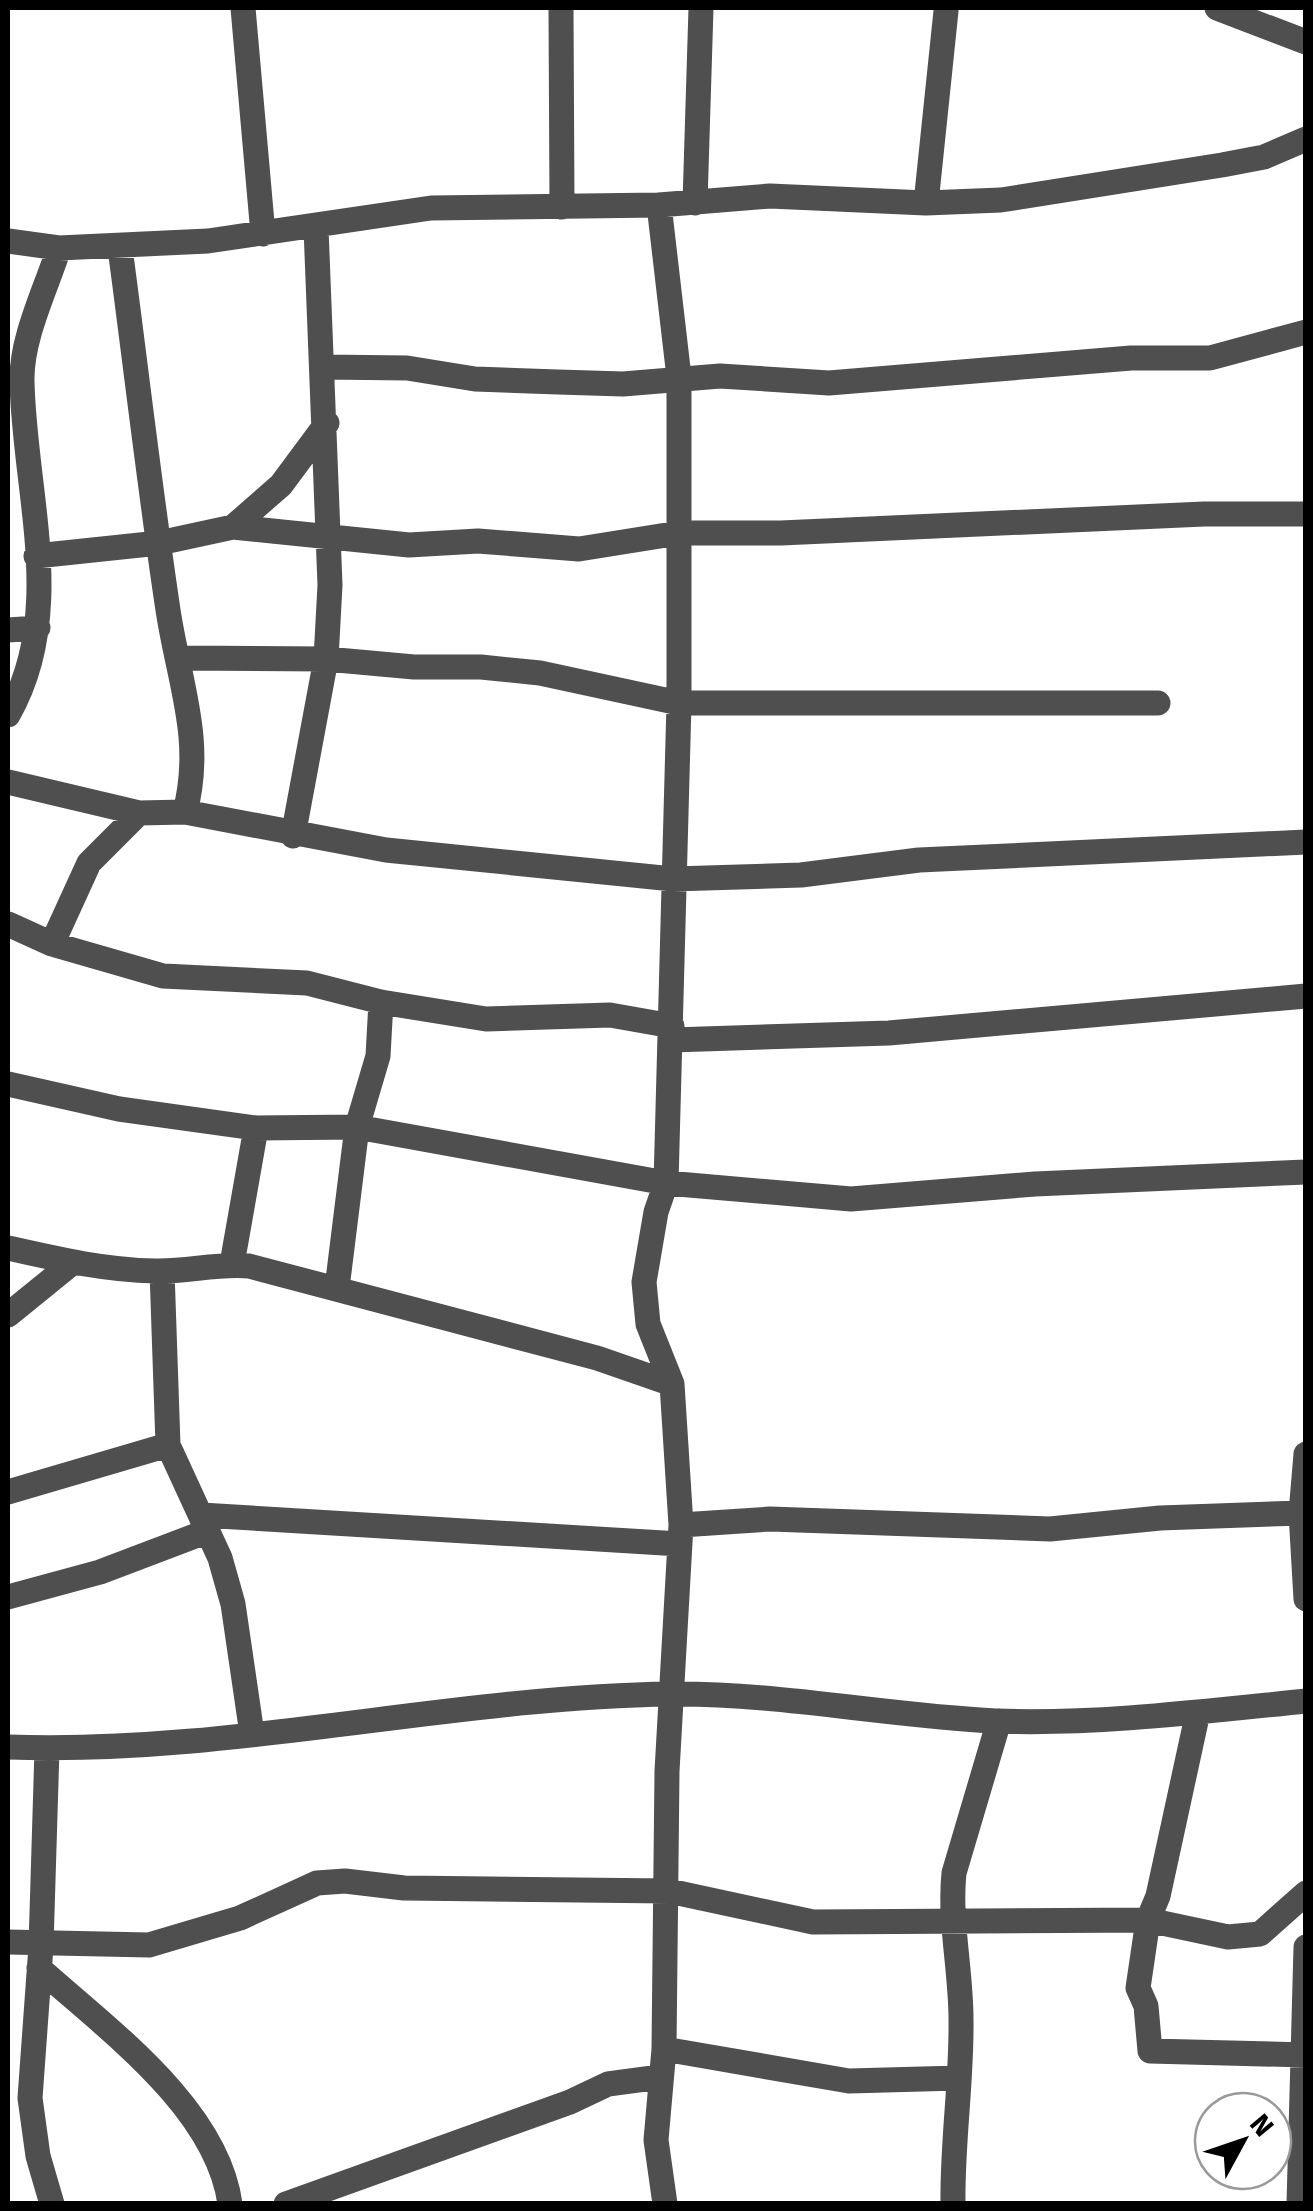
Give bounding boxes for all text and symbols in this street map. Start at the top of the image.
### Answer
north arrow [1193,2091,1293,2191]
text: N [1243,2108,1280,2143]

